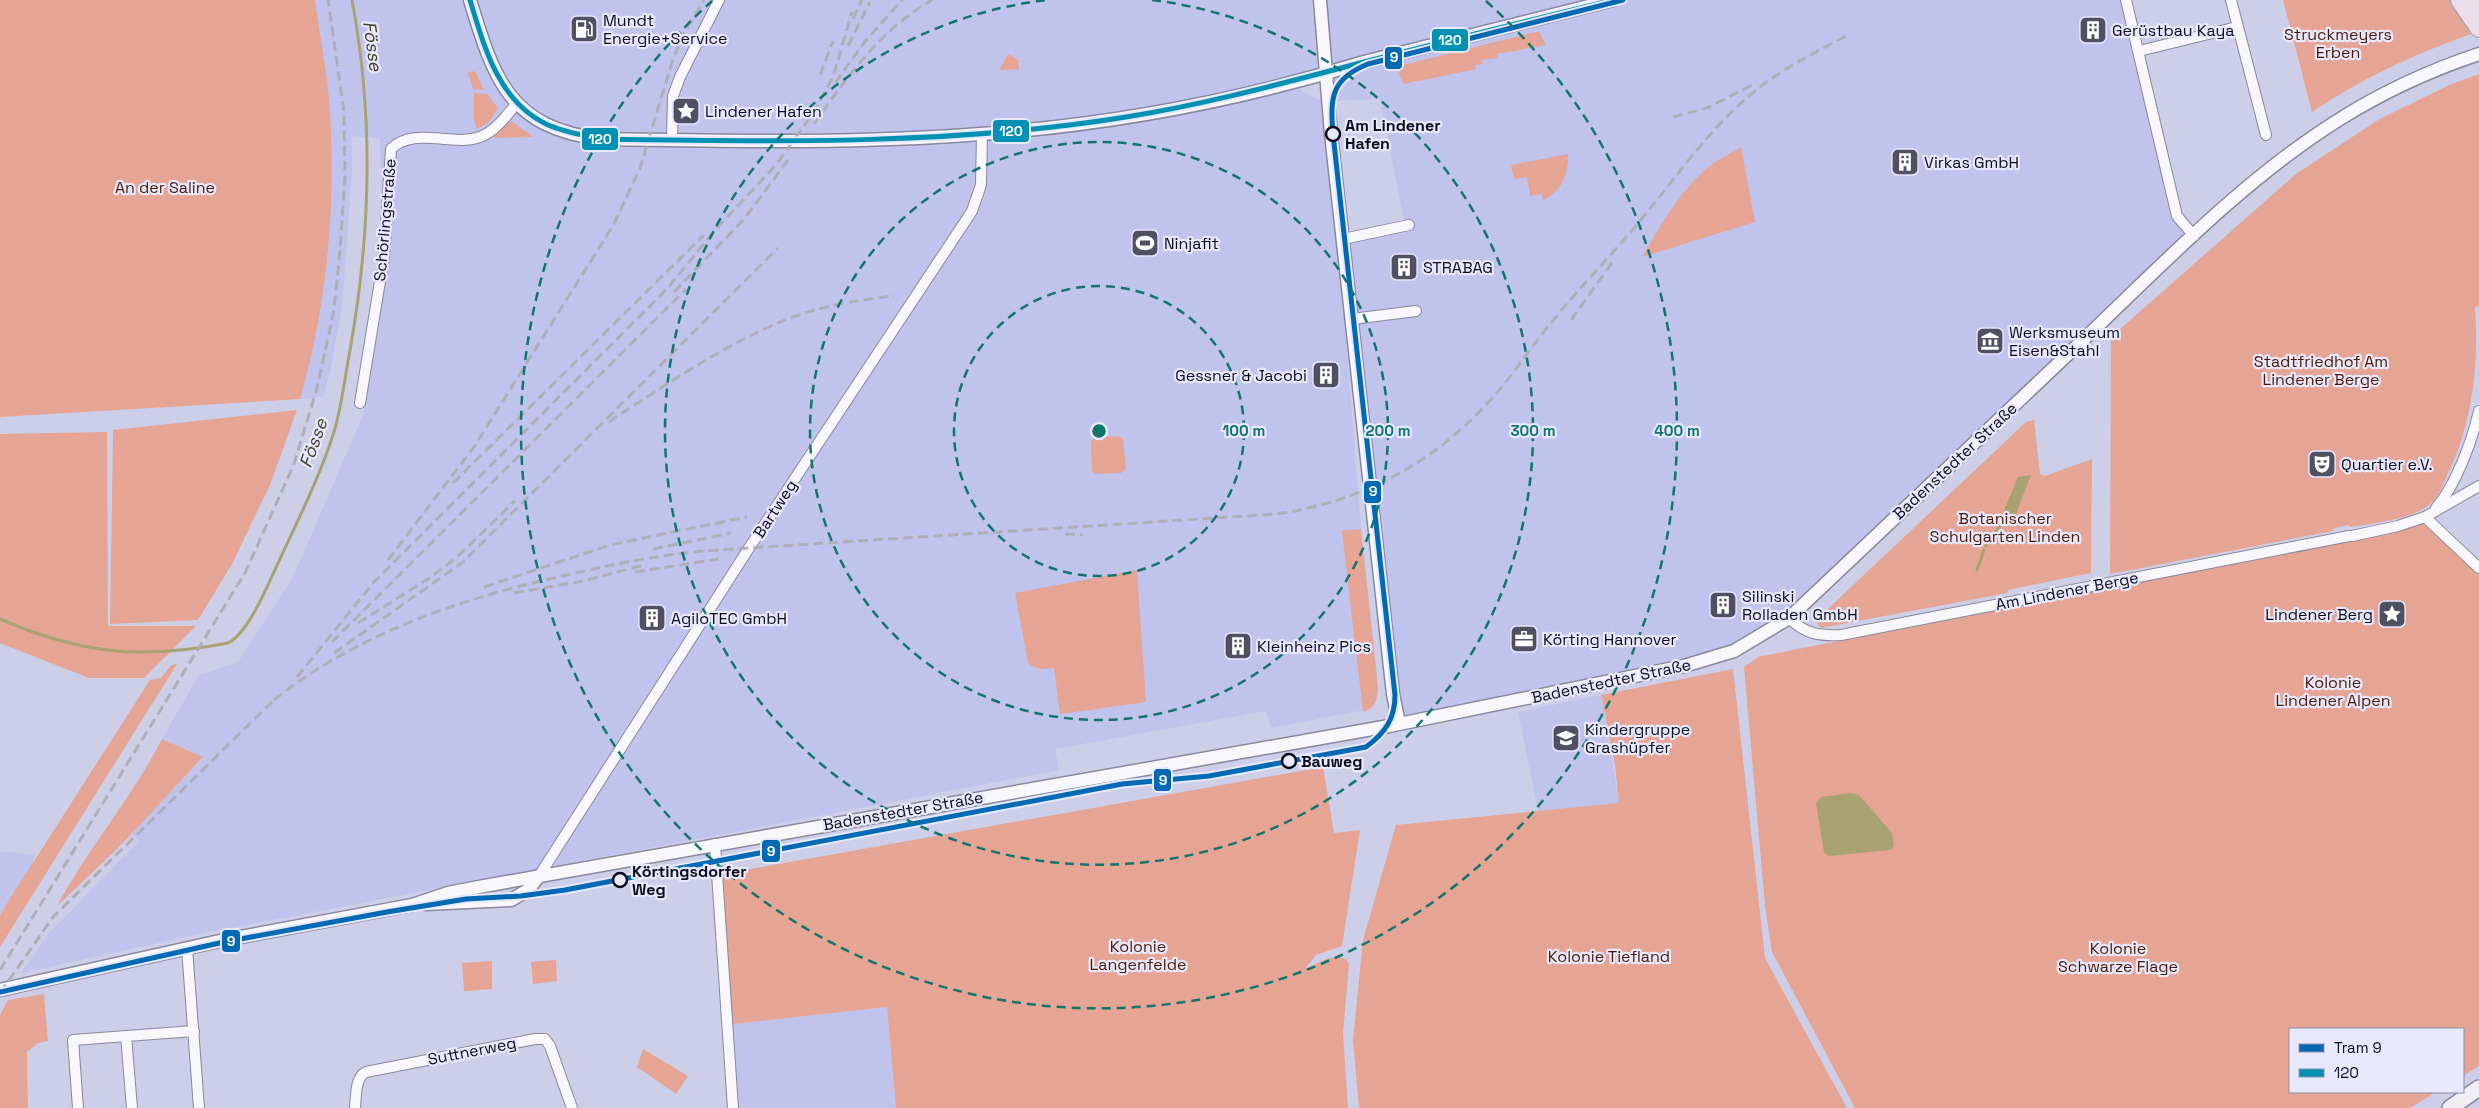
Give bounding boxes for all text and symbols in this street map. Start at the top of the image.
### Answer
place label: Mundt Energie+Service [603,10,728,49]
fuel station icon: Mundt Energie+Service [569,14,599,44]
building icon: Gerüstbau Kaya [2078,15,2108,45]
water label: Fösse [358,19,388,74]
place label: Gerüstbau Kaya [2112,20,2234,41]
park label: Struckmeyers Erben [2284,24,2392,63]
line badge: 120 [1431,28,1469,52]
text: 120 [1438,31,1462,49]
line badge: 9 [1384,46,1403,70]
text: 9 [1390,48,1398,66]
place icon: Lindener Hafen [671,96,701,126]
place label: Lindener Hafen [705,101,822,122]
place label: Am Lindener Hafen [1345,115,1441,154]
line badge: 120 [992,119,1030,143]
text: 120 [999,122,1023,140]
marker: Am Lindener Hafen [1325,126,1341,142]
line badge: 120 [581,127,619,151]
text: 120 [588,130,612,148]
building icon: Virkas GmbH [1890,147,1920,177]
place label: Virkas GmbH [1924,152,2019,173]
street label: Schörlingstraße [369,158,401,282]
park label: An der Saline [115,177,215,198]
sports icon: Ninjafit [1130,228,1160,258]
place label: Ninjafit [1164,233,1219,254]
building icon: STRABAG [1389,252,1419,282]
place label: STRABAG [1423,257,1493,278]
place label: Werksmuseum Eisen&Stahl [2009,322,2120,361]
museum icon: Werksmuseum Eisen&Stahl [1975,326,2005,356]
park label: Stadtfriedhof Am Lindener Berge [2254,351,2388,390]
building icon: Gessner & Jacobi [1311,360,1341,390]
place label: Gessner & Jacobi [1175,365,1307,386]
street label: Badenstedter Straße [1888,398,2022,524]
water label: Fösse [294,414,333,471]
text: 100 m [1223,421,1265,440]
text: 200 m [1366,421,1410,440]
text: 300 m [1510,421,1556,440]
text: 400 m [1654,421,1700,440]
centre of rings [1090,422,1108,440]
theatre icon: Quartier e.V. [2307,449,2337,479]
place label: Quartier e.V. [2341,454,2433,475]
street label: Bartweg [748,476,802,542]
line badge: 9 [1363,480,1382,504]
text: 9 [1369,482,1377,500]
park label: Botanischer Schulgarten Linden [1930,508,2080,547]
street label: Am Lindener Berge [1994,567,2140,615]
place label: Silinski Rolladen GmbH [1742,586,1858,625]
building icon: Silinski Rolladen GmbH [1708,590,1738,620]
place icon: Lindener Berg [2377,599,2407,629]
building icon: AgiloTEC GmbH [637,603,667,633]
place label: Lindener Berg [2265,604,2373,625]
place label: AgiloTEC GmbH [671,608,787,629]
office icon: Körting Hannover [1509,624,1539,654]
place label: Körting Hannover [1543,629,1677,650]
building icon: Kleinheinz Pics [1223,631,1253,661]
place label: Kleinheinz Pics [1257,636,1371,657]
street label: Badenstedter Straße [1529,654,1693,708]
park label: Kolonie Lindener Alpen [2275,672,2391,711]
place label: Kindergruppe Grashüpfer [1585,719,1690,758]
school or university icon: Kindergruppe Grashüpfer [1551,723,1581,753]
place label: Bauweg [1301,751,1362,772]
marker: Bauweg [1281,753,1297,769]
line badge: 9 [1153,768,1172,792]
text: 9 [1159,771,1167,789]
street label: Badenstedter Straße [821,787,985,835]
line badge: 9 [761,839,781,863]
text: 9 [767,842,775,860]
place label: Körtingsdorfer Weg [632,861,747,900]
marker: Körtingsdorfer Weg [612,872,628,888]
line badge: 9 [221,929,241,953]
text: 9 [227,932,235,950]
park label: Kolonie Langenfelde [1090,936,1186,975]
park label: Kolonie Schwarze Flage [2058,938,2178,977]
park label: Kolonie Tiefland [1548,946,1670,967]
legend [2289,1028,2464,1093]
street label: Suttnerweg [426,1032,518,1070]
text: Tram 9 [2334,1038,2382,1057]
text: 120 [2334,1063,2359,1082]

